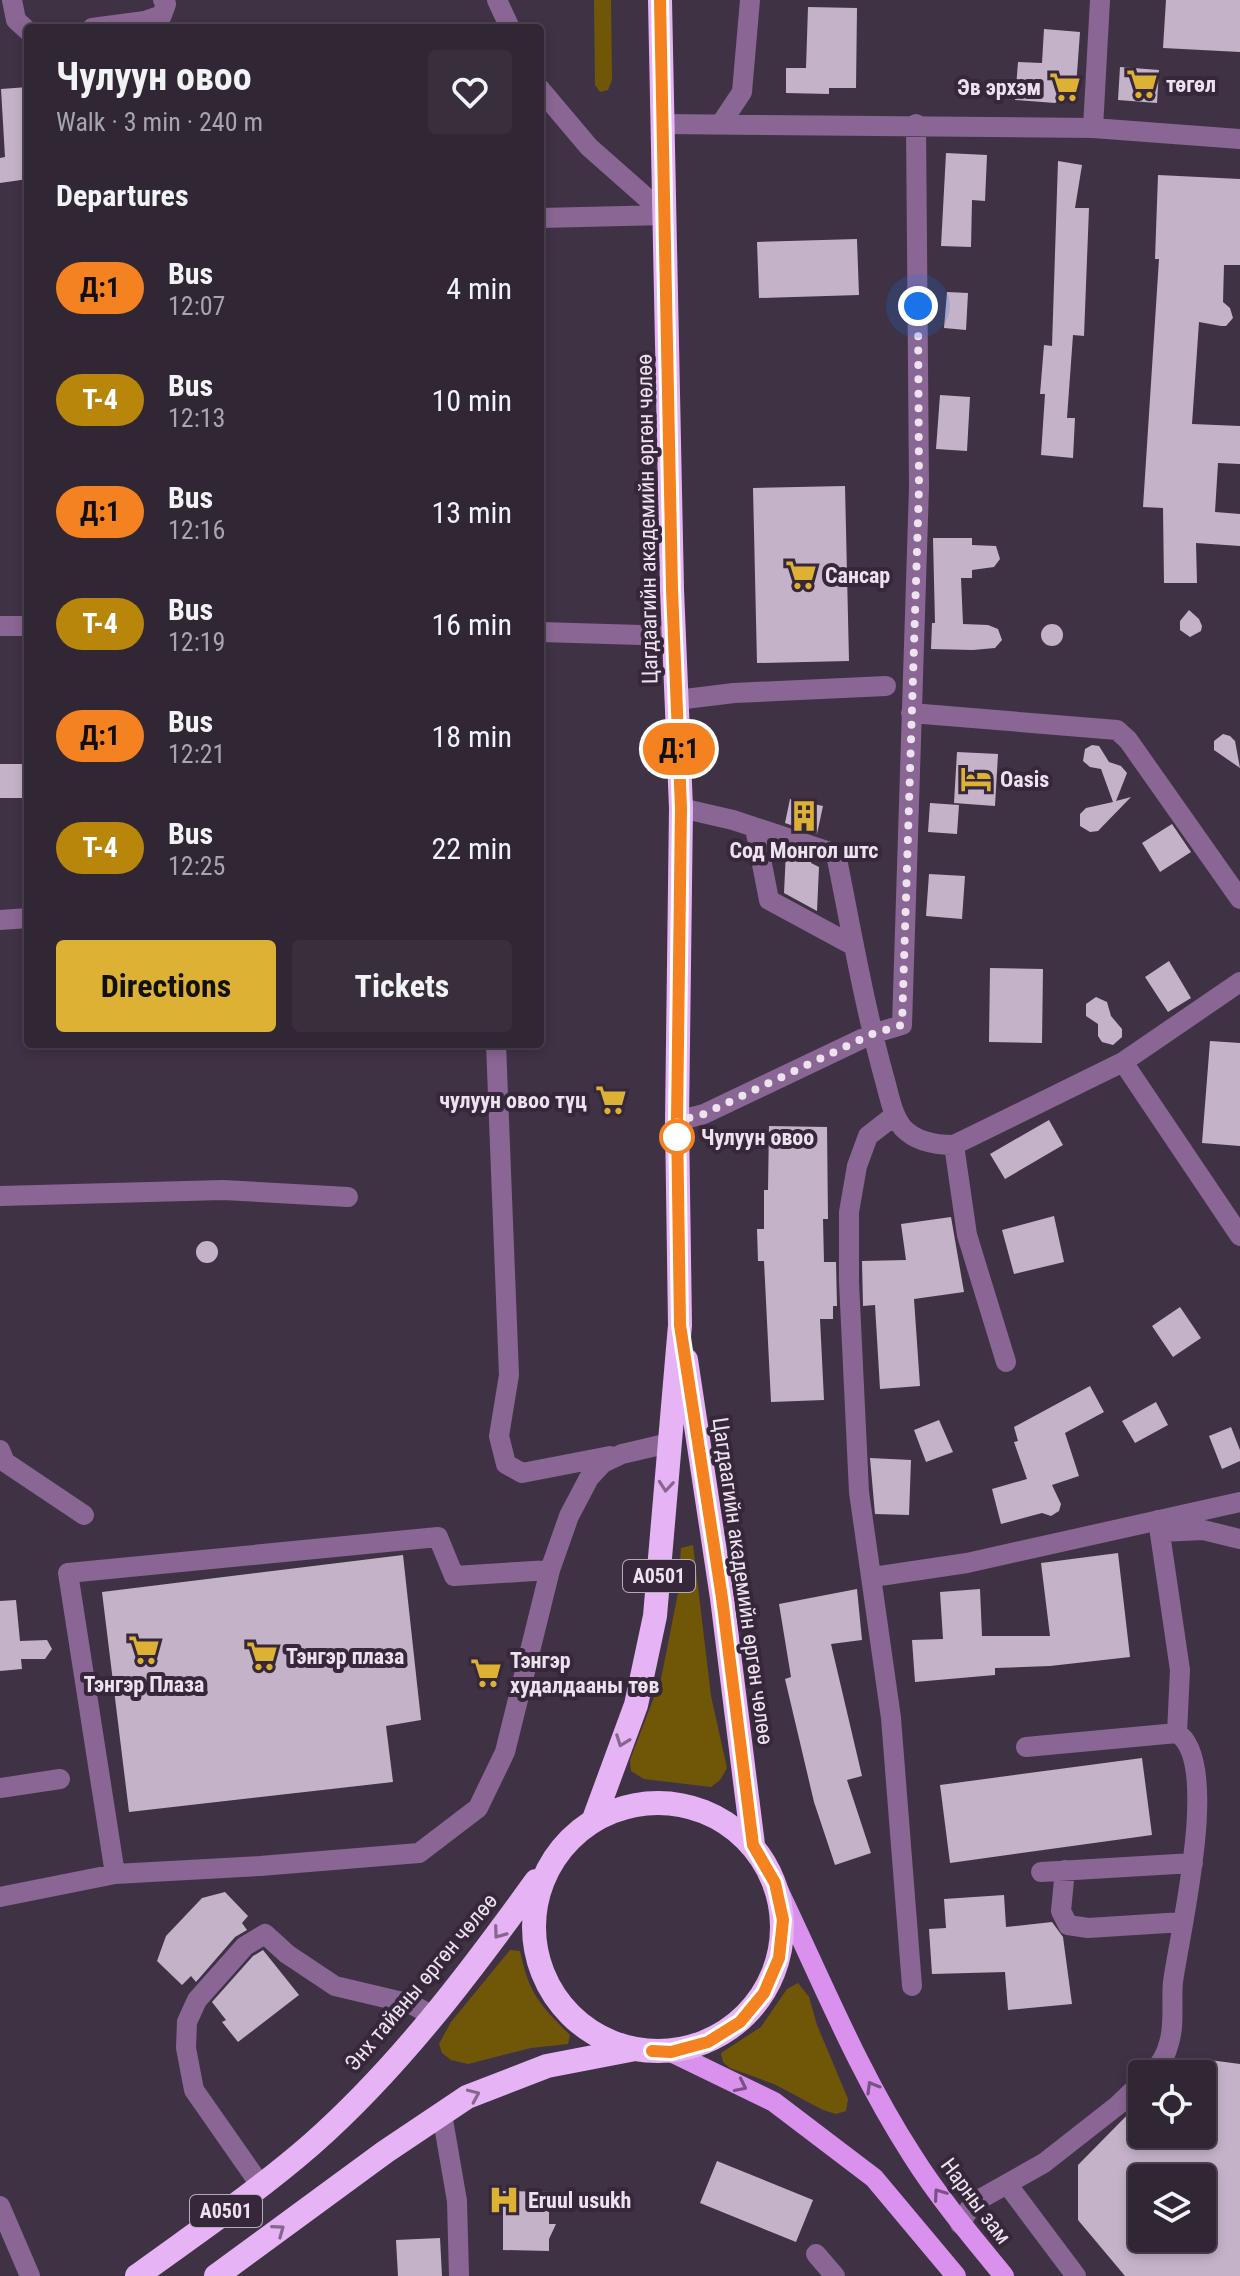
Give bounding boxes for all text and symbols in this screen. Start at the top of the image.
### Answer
button: heart [428,50,512,134]
text: Чулуун овоо [56,55,252,99]
supermarket icon: төгөл [1125,67,1159,101]
supermarket icon: Эв эрхэм [1048,70,1082,104]
place label: төгөл [1166,72,1216,97]
place label: Эв эрхэм [957,75,1041,100]
text: Walk · 3 min · 240 m [56,107,263,137]
text: Departures [56,178,189,213]
text: Bus [168,256,213,291]
text: Д:1 [80,271,120,304]
text: 4 min [446,271,512,306]
your location [898,286,938,326]
text: 12:07 [168,291,225,321]
street label: Цагдаагийн академийн өргөн чөлөө [632,354,662,684]
text: Bus [168,368,213,403]
text: Т-4 [82,383,118,416]
text: 10 min [431,383,512,418]
text: 12:13 [168,403,225,433]
text: Bus [168,480,213,515]
text: Д:1 [80,495,120,528]
text: 13 min [431,495,512,530]
text: 12:16 [168,515,225,545]
supermarket icon: Сансар [784,558,818,592]
place label: Сансар [825,563,890,588]
text: Bus [168,592,213,627]
text: Т-4 [82,607,118,640]
text: 16 min [431,607,512,642]
text: 12:19 [168,627,225,657]
text: Bus [168,704,213,739]
text: Д:1 [80,719,120,752]
text: 18 min [431,719,512,754]
line badge: Д:1 [633,723,725,775]
text: Д:1 [659,732,699,765]
text: 12:21 [168,739,225,769]
hotel icon: Oasis [959,762,993,796]
place label: Oasis [1000,767,1049,792]
building icon: Сод Монгол штс [787,799,821,833]
text: Bus [168,816,213,851]
text: Т-4 [82,831,118,864]
text: 22 min [431,831,512,866]
place label: Сод Монгол штс [730,838,878,863]
text: 12:25 [168,851,225,881]
button: Directions [56,940,276,1032]
button: Tickets [292,940,512,1032]
supermarket icon: чулуун овоо түц [594,1083,628,1117]
place label: чулуун овоо түц [439,1088,587,1113]
marker: Чулуун овоо [660,1120,694,1154]
place label: Чулуун овоо [701,1125,814,1150]
street label: Цагдаагийн академийн өргөн чөлөө [708,1416,778,1746]
one-way arrow [658,1480,675,1493]
road number: A0501 [623,1560,695,1592]
supermarket icon: Тэнгэр Плаза [127,1633,161,1667]
supermarket icon: Тэнгэр плаза [245,1639,279,1673]
place label: Тэнгэр плаза [286,1644,404,1669]
place label: Тэнгэр худалдааны төв [510,1648,659,1698]
supermarket icon: Тэнгэр худалдааны төв [469,1656,503,1690]
place label: Тэнгэр Плаза [84,1672,204,1697]
one-way arrow [616,1733,632,1747]
street label: Энх тайвны өргөн чөлөө [340,1888,502,2076]
one-way arrow [494,1924,509,1939]
map controls [1128,2060,1216,2252]
button: locate [1128,2060,1216,2148]
one-way arrow [732,2076,747,2092]
one-way arrow [866,2081,882,2096]
one-way arrow [466,2089,481,2105]
street label: Нарны зам [936,2153,1016,2249]
button: layers [1128,2164,1216,2252]
hospital icon: Eruul usukh [487,2183,521,2217]
place label: Eruul usukh [528,2188,631,2213]
one-way arrow [934,2189,949,2203]
road number: A0501 [190,2195,262,2227]
one-way arrow [270,2225,284,2240]

